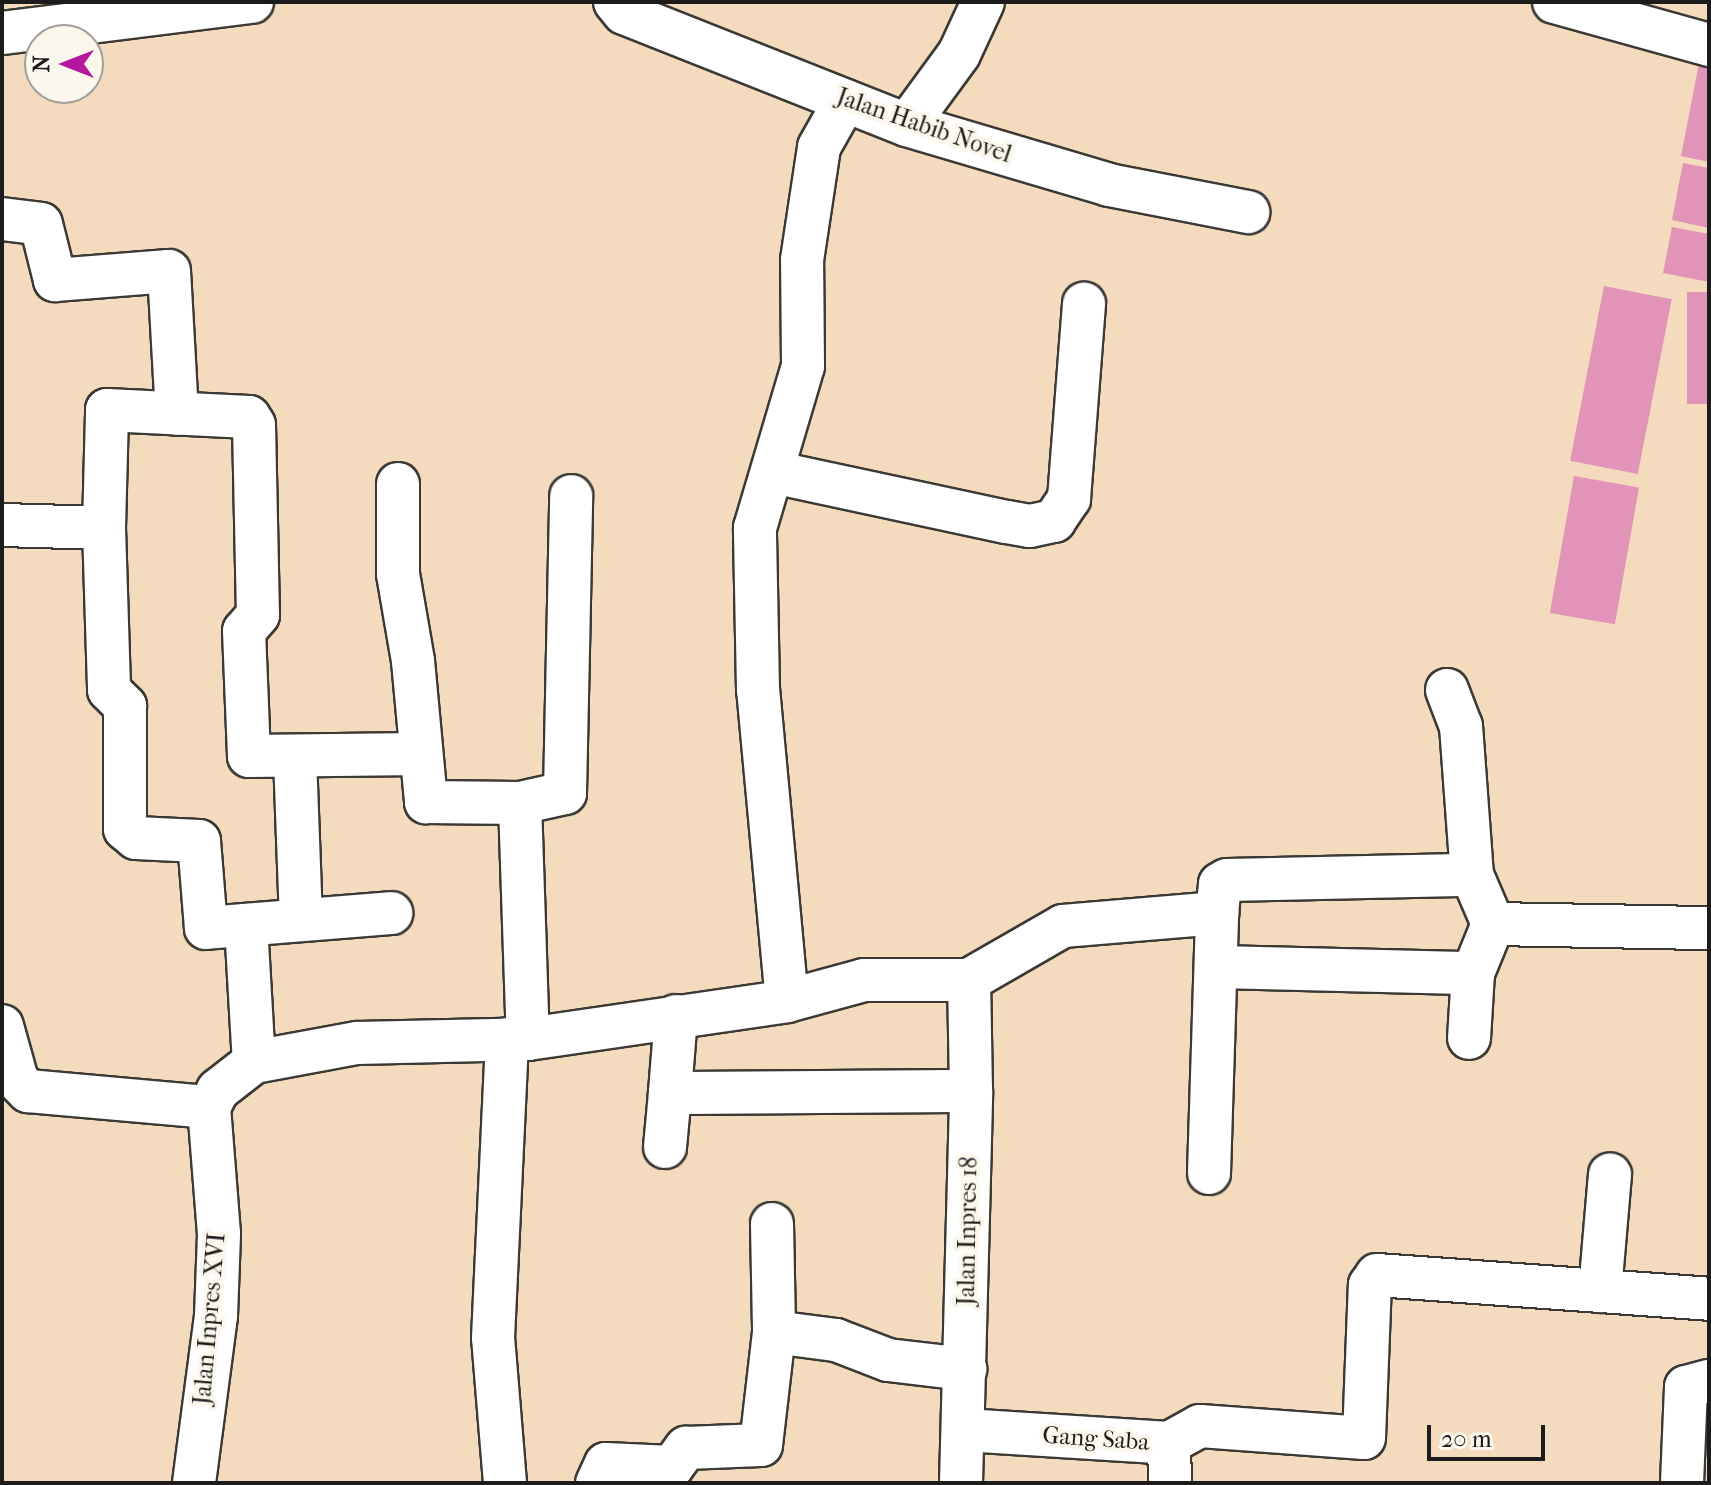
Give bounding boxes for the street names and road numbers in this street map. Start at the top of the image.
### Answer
street label: Jalan Habib Novel [833,83,1015,169]
street label: Jalan Inpres 18 [952,1156,984,1306]
street label: Jalan Inpres XVI [188,1232,232,1406]
street label: Gang Saba [1042,1421,1150,1457]

